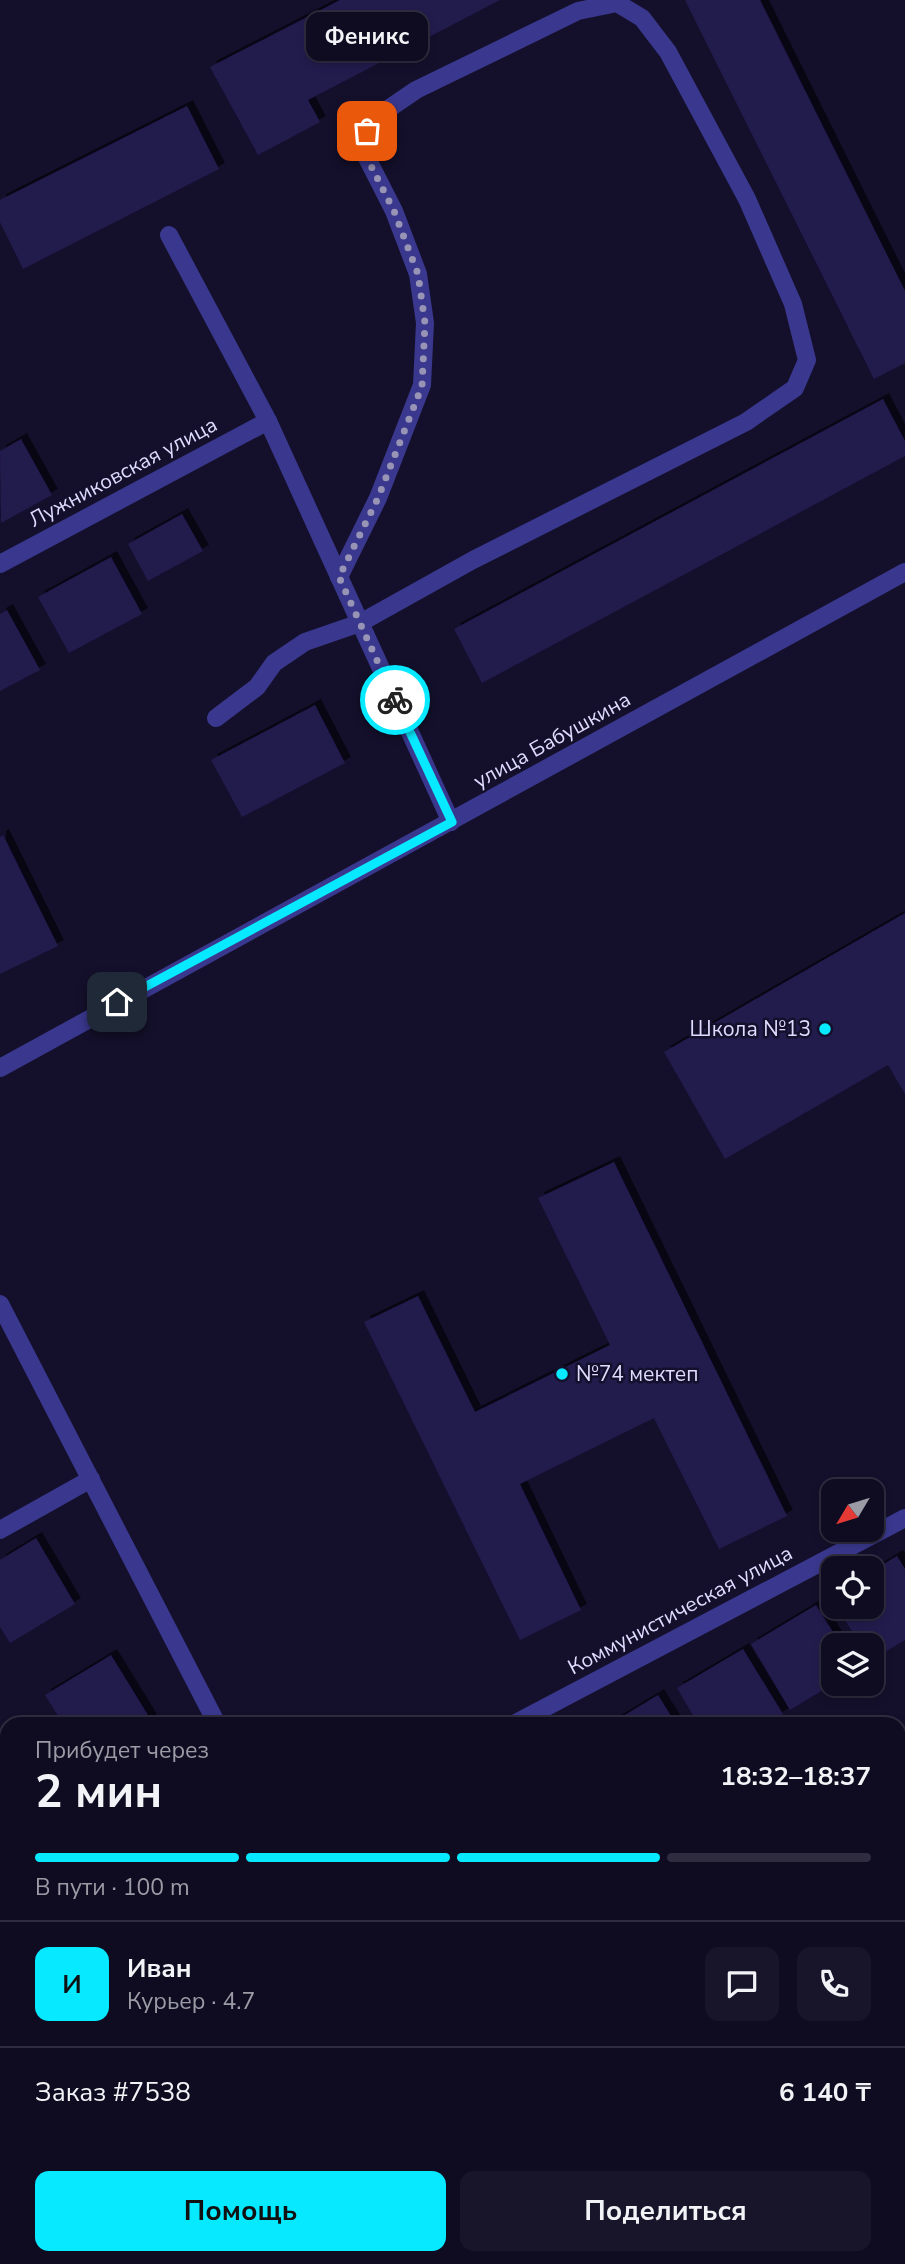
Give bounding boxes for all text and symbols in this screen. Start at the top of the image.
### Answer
callout: Феникс [306,12,428,61]
text: Феникс [324,21,410,52]
pin [337,101,397,161]
icon: bag [348,112,386,150]
street label: Лужниковская улица [24,410,222,534]
courier [360,665,430,735]
icon: bike [376,681,414,719]
street label: улица Бабушкина [468,685,636,795]
pin [87,972,147,1032]
icon: home [98,983,136,1021]
place label: Школа №13 [690,1015,811,1043]
marker: Школа №13 [817,1021,833,1037]
place label: №74 мектеп [576,1360,698,1388]
marker: №74 мектеп [554,1366,570,1382]
north arrow [821,1479,884,1542]
map controls [821,1479,884,1696]
street label: Коммунистическая улица [563,1539,797,1681]
button: locate [821,1556,884,1619]
button: layers [821,1633,884,1696]
text: Прибудет через [35,1735,209,1766]
text: 18:32–18:37 [720,1759,871,1794]
text: 2 мин [35,1760,162,1823]
text: В пути · 100 m [35,1872,190,1903]
button: chat [705,1947,779,2021]
button: phone [797,1947,871,2021]
text: Иван [127,1951,192,1986]
text: И [62,1967,82,2002]
text: Курьер · 4.7 [127,1986,255,2017]
text: Заказ #7538 [35,2075,191,2110]
text: 6 140 ₸ [779,2075,871,2110]
button: Помощь [35,2171,446,2251]
button: Поделиться [460,2171,871,2251]

